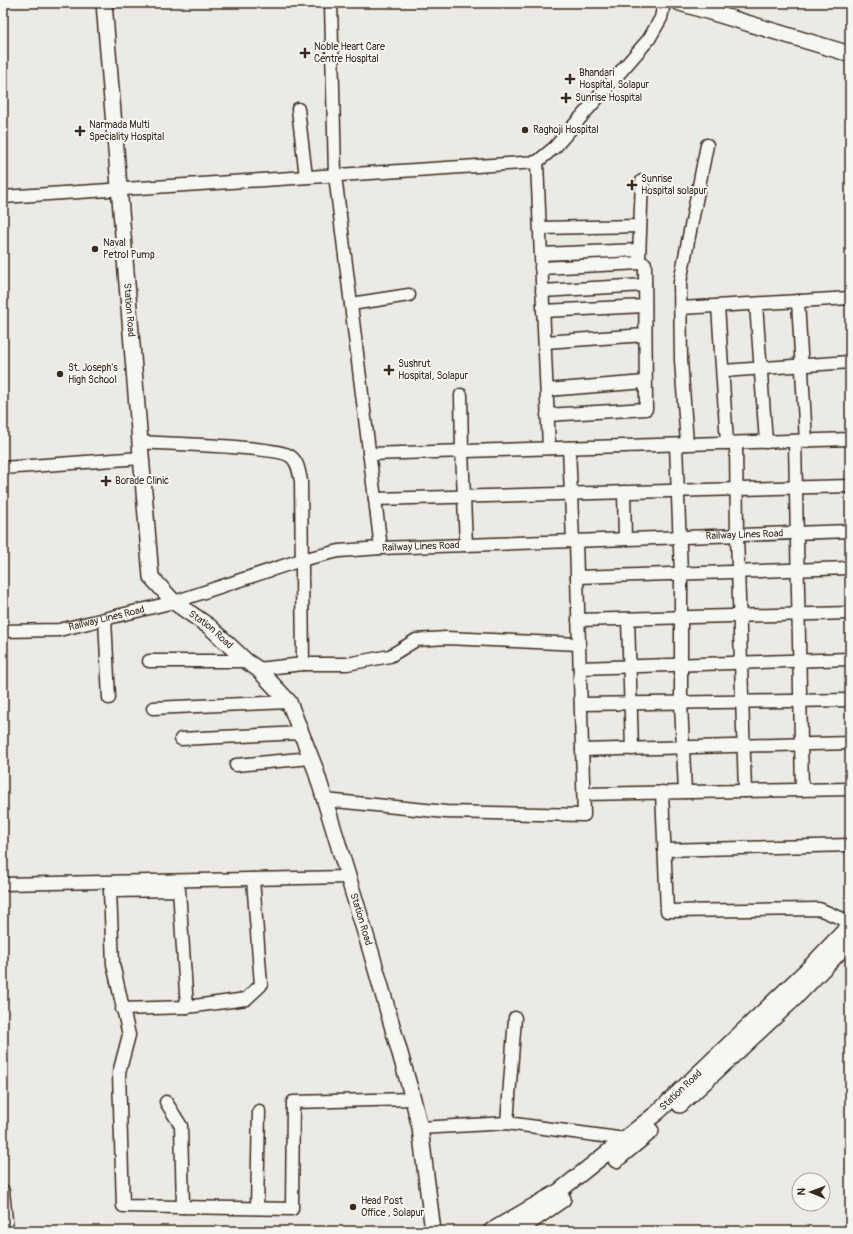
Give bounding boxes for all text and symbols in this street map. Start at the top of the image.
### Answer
place label: Noble Heart Care Centre Hospital [314,41,385,65]
marker: Noble Heart Care Centre Hospital [299,47,311,59]
place label: Bhandari Hospital, Solapur [579,67,649,91]
marker: Bhandari Hospital, Solapur [564,73,576,85]
marker: Sunrise Hospital [560,92,572,104]
place label: Sunrise Hospital [575,92,642,104]
place label: Narmada Multi Speciality Hospital [89,119,164,143]
place label: Raghoji Hospital [533,124,599,136]
marker: Narmada Multi Speciality Hospital [74,125,86,137]
marker: Raghoji Hospital [520,125,530,135]
place label: Sunrise Hospital solapur [641,173,708,197]
marker: Sunrise Hospital solapur [626,179,638,191]
place label: Naval Petrol Pump [103,237,155,261]
marker: Naval Petrol Pump [90,244,100,254]
street label: Station Road [121,283,137,337]
place label: Sushrut Hospital, Solapur [398,358,468,382]
place label: St. Joseph's High School [68,362,118,386]
marker: Sushrut Hospital, Solapur [383,364,395,376]
marker: St. Joseph's High School [55,369,65,379]
marker: Borade Clinic [100,475,112,487]
place label: Borade Clinic [115,475,169,487]
street label: Railway Lines Road [705,527,784,542]
street label: Railway Lines Road [382,539,460,554]
street label: Railway Lines Road [67,603,146,633]
street label: Station Road [186,608,235,651]
street label: Station Road [347,892,375,947]
street label: Station Road [657,1067,704,1113]
north arrow [791,1172,831,1212]
text: N [795,1187,808,1196]
place label: Head Post Office , Solapur [361,1195,425,1219]
marker: Head Post Office , Solapur [348,1202,358,1212]

